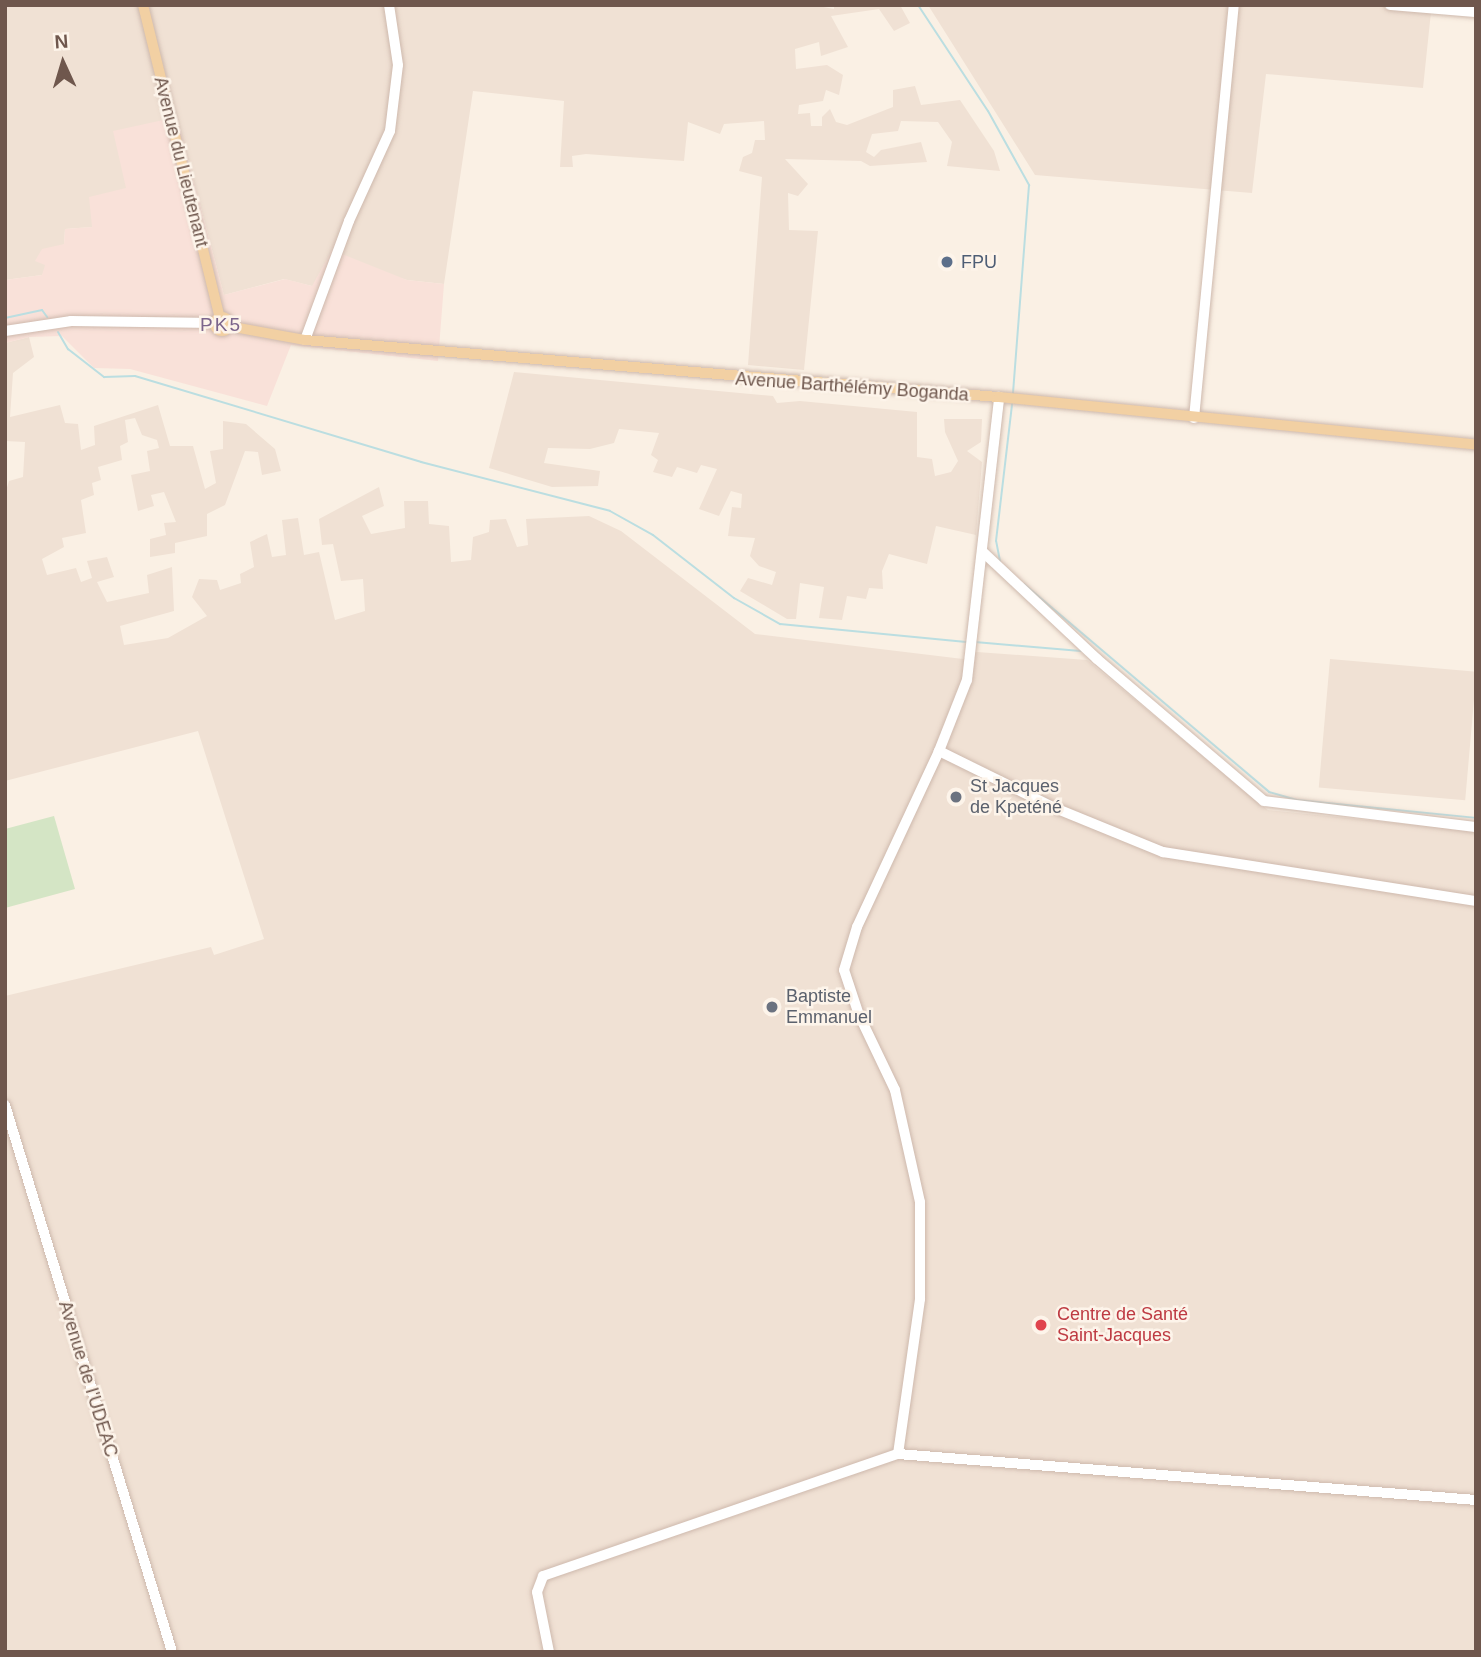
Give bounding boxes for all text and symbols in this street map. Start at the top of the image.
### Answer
north arrow [28,28,98,98]
text: N [54,31,69,53]
street label: Avenue du Lieutenant [149,75,213,249]
place label: FPU [961,251,997,273]
marker: FPU [939,254,955,270]
district label: PK5 [200,314,242,336]
street label: Avenue Barthélémy Boganda [735,368,969,406]
place label: St Jacques de Kpeténé [970,776,1062,818]
marker: St Jacques de Kpeténé [948,789,964,805]
place label: Baptiste Emmanuel [786,986,872,1028]
marker: Baptiste Emmanuel [764,999,780,1015]
street label: Avenue de I'UDEAC [54,1298,122,1460]
place label: Centre de Santé Saint-Jacques [1057,1304,1188,1346]
marker: Centre de Santé Saint-Jacques [1031,1315,1051,1335]

